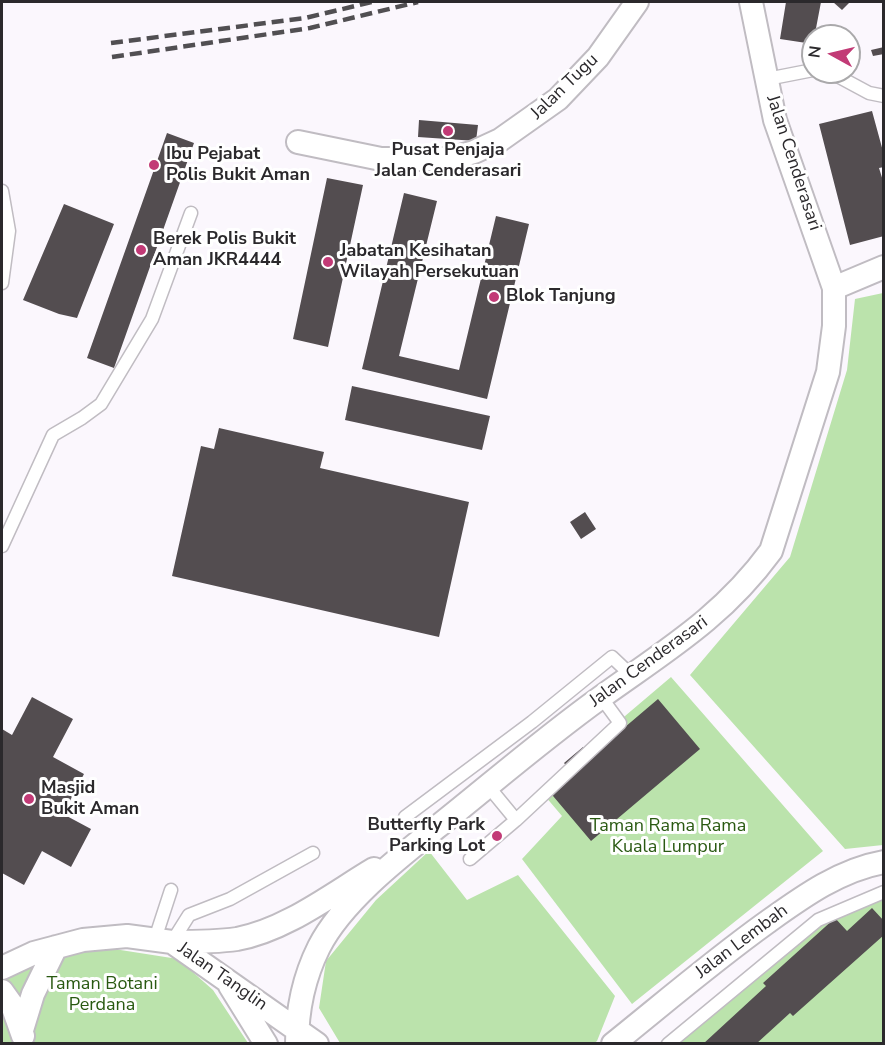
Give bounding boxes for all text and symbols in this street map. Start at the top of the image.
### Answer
north arrow [801,24,861,84]
text: N [803,44,827,59]
street label: Jalan Tugu [527,50,603,124]
street label: Jalan Cenderasari [761,93,825,233]
marker: Pusat Penjaja Jalan Cenderasari [441,124,455,138]
place label: Pusat Penjaja Jalan Cenderasari [375,140,521,182]
place label: Ibu Pejabat Polis Bukit Aman [166,144,310,186]
marker: Ibu Pejabat Polis Bukit Aman [147,158,161,172]
place label: Berek Polis Bukit Aman JKR4444 [153,229,296,272]
place label: Jabatan Kesihatan Wilayah Persekutuan [340,241,519,284]
marker: Berek Polis Bukit Aman JKR4444 [134,243,148,257]
marker: Jabatan Kesihatan Wilayah Persekutuan [321,255,335,269]
place label: Blok Tanjung [506,286,616,308]
marker: Blok Tanjung [487,290,501,304]
street label: Jalan Cenderasari [586,612,712,712]
place label: Masjid Bukit Aman [41,778,139,820]
marker: Masjid Bukit Aman [22,792,36,806]
place label: Butterfly Park Parking Lot [367,815,485,858]
park label: Taman Rama Rama Kuala Lumpur [590,816,746,858]
marker: Butterfly Park Parking Lot [490,829,504,843]
street label: Jalan Lembah [692,900,792,984]
street label: Jalan Tanglin [173,938,271,1016]
park label: Taman Botani Perdana [46,974,158,1016]

